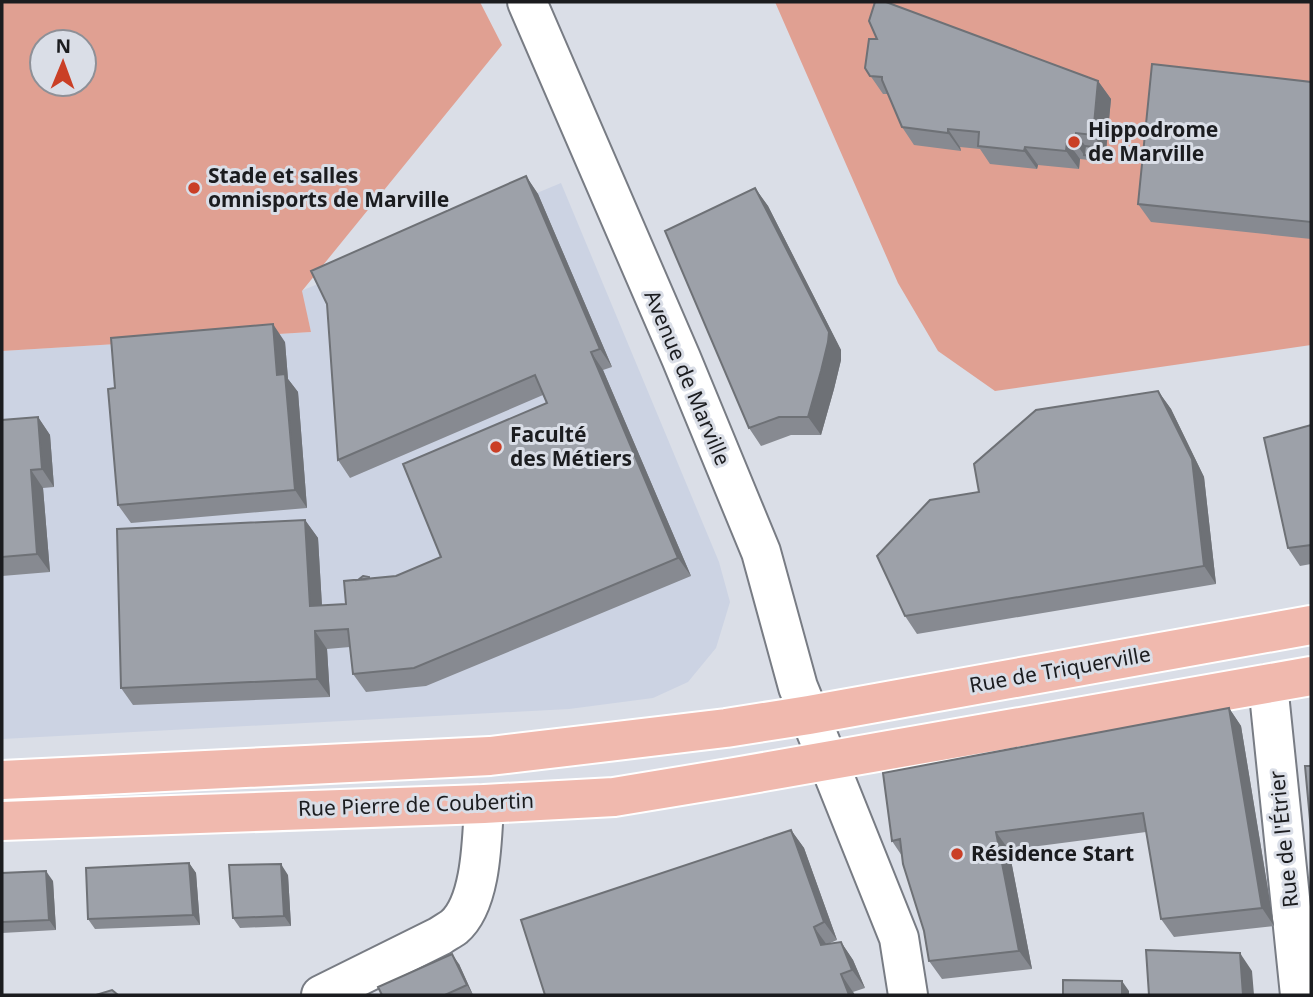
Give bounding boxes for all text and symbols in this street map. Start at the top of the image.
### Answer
north arrow [28,28,98,98]
text: N [55,33,71,59]
place label: Hippodrome de Marville [1088,115,1218,167]
marker: Hippodrome de Marville [1066,134,1082,150]
place label: Stade et salles omnisports de Marville [208,161,449,213]
marker: Stade et salles omnisports de Marville [186,180,202,196]
street label: Avenue de Marville [638,286,737,469]
place label: Faculté des Métiers [510,420,632,472]
marker: Faculté des Métiers [488,439,504,455]
street label: Rue de Triquerville [967,639,1153,699]
street label: Rue de l'Étrier [1262,769,1304,909]
street label: Rue Pierre de Coubertin [297,786,534,822]
place label: Résidence Start [971,839,1134,867]
marker: Résidence Start [949,846,965,862]

